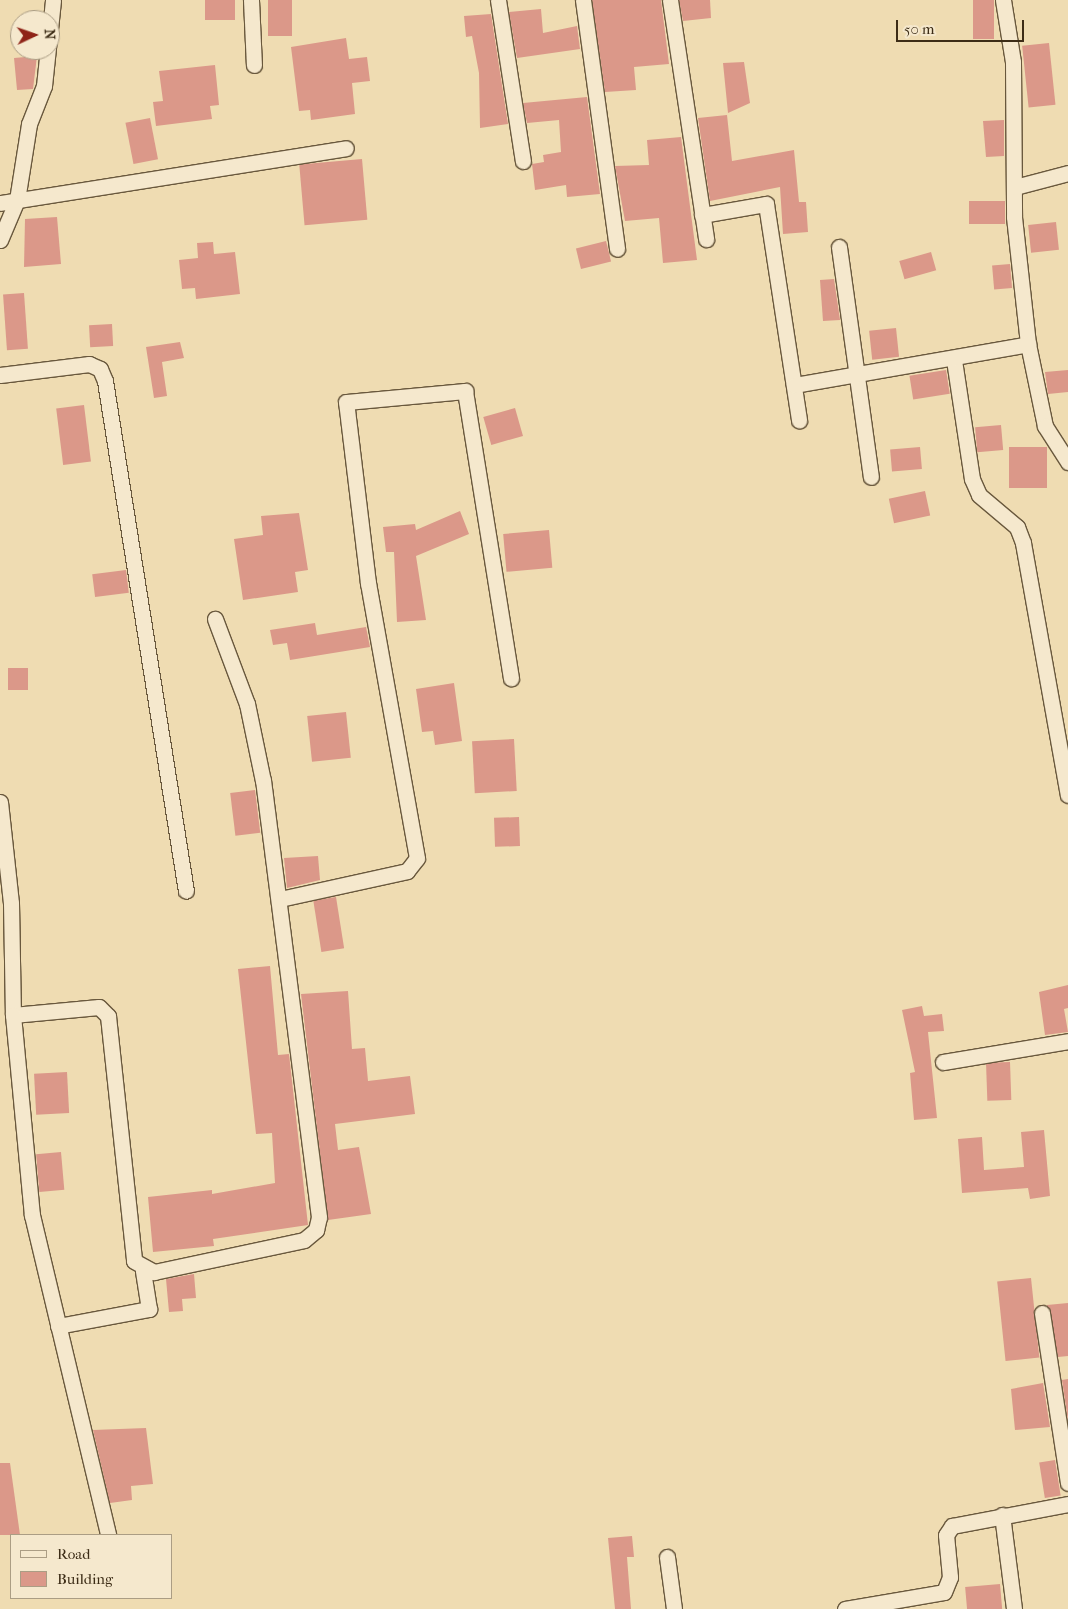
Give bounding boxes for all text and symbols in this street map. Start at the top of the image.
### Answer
north arrow [10,10,60,60]
scale bar [898,10,1026,42]
text: 50 m [904,20,934,38]
text: N [41,28,58,40]
legend [10,1534,172,1599]
text: Road [57,1545,90,1563]
text: Building [57,1570,113,1588]

